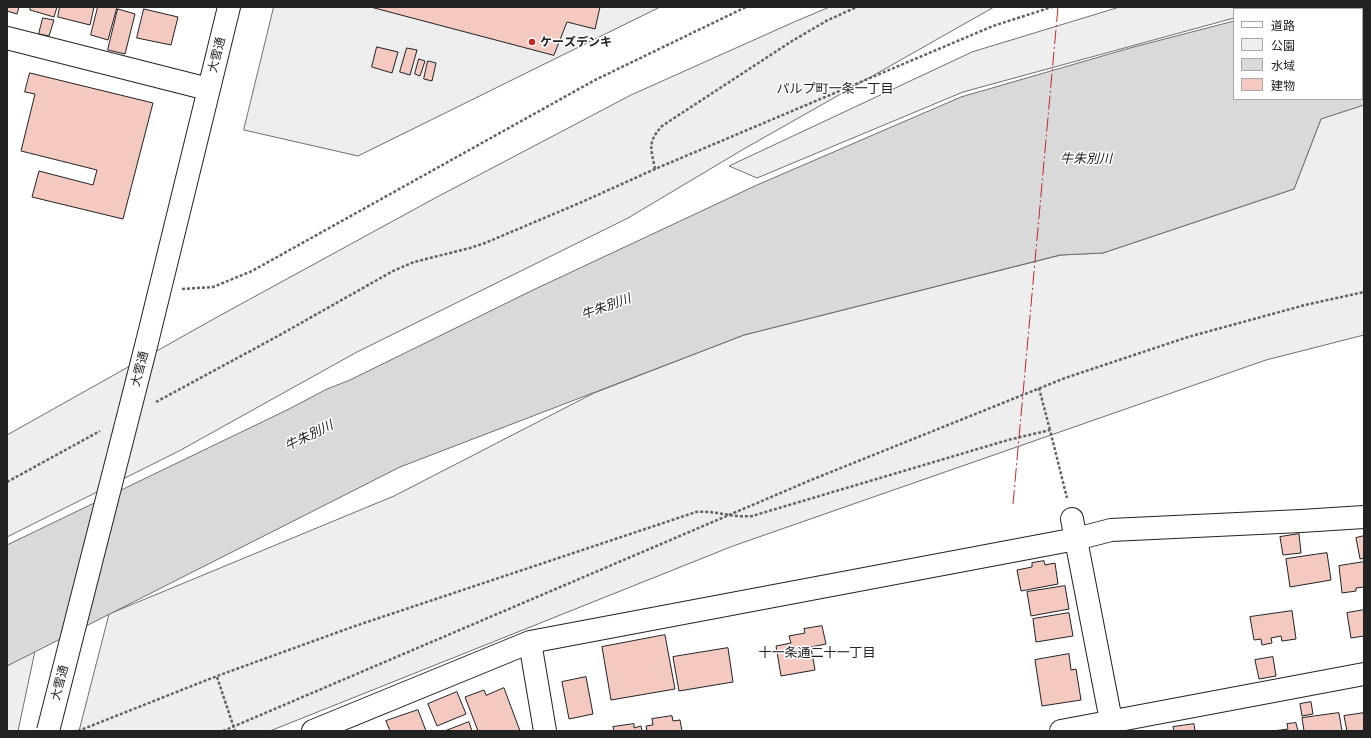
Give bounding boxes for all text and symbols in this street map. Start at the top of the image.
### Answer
legend [1233,8,1363,100]
text: 道路 [1271,18,1295,33]
place label: ケーズデンキ [540,35,612,49]
street label: 大雪通 [206,36,228,74]
marker: ケーズデンキ [527,37,537,47]
text: 公園 [1271,38,1295,53]
text: 水域 [1271,58,1295,73]
text: 建物 [1271,78,1295,93]
district label: パルプ町一条一丁目 [777,81,893,97]
water label: 牛朱別川 [1060,151,1112,167]
water label: 牛朱別川 [579,291,633,323]
street label: 大雪通 [129,350,151,388]
water label: 牛朱別川 [282,418,336,454]
district label: 十一条通二十一丁目 [759,645,875,661]
street label: 大雪通 [49,664,71,702]

